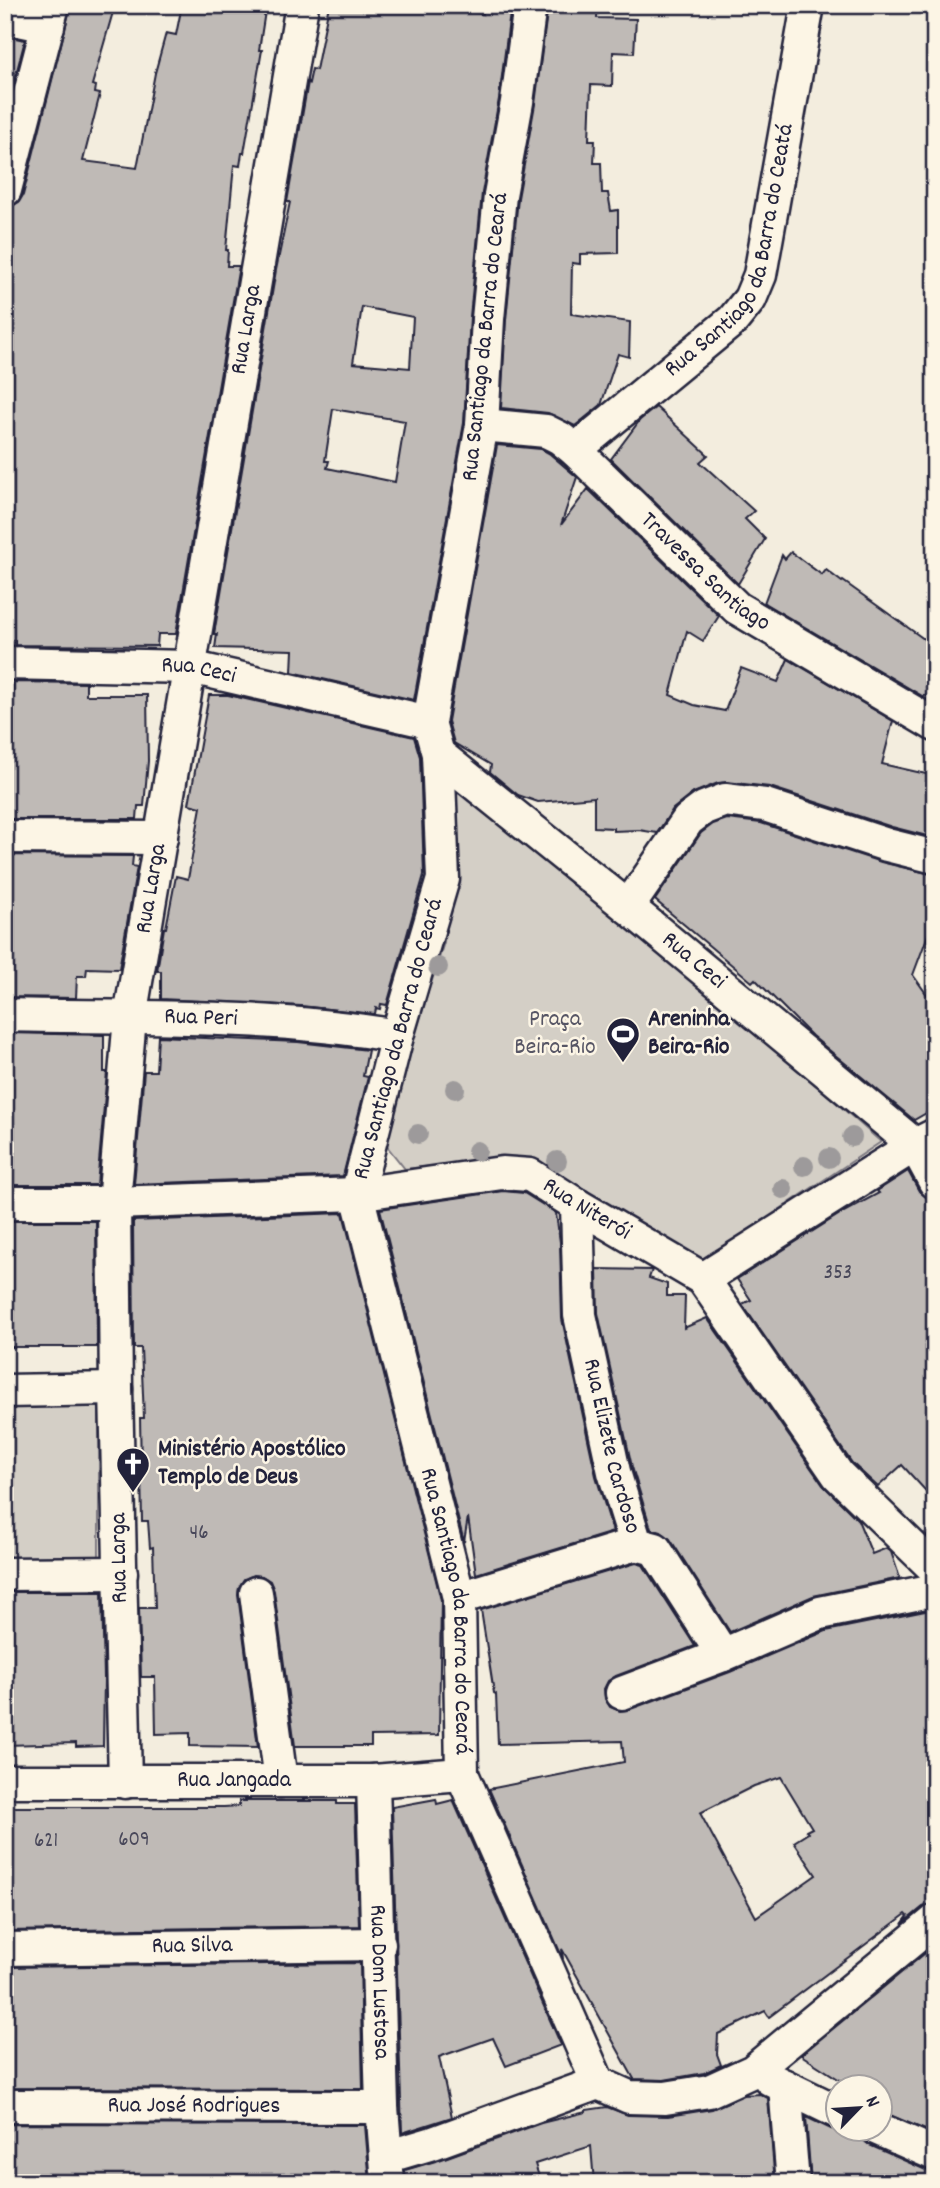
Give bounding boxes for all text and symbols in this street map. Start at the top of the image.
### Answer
street label: Rua Santiago da Barra do Ceatá [658,121,804,386]
street label: Rua Santiago da Barra do Ceará [454,191,518,483]
street label: Rua Larga [222,281,271,377]
street label: Travessa Santiago [632,505,776,641]
street label: Rua Ceci [161,649,239,694]
street label: Rua Larga [127,840,176,936]
street label: Rua Santiago da Barra do Ceará [345,894,453,1184]
street label: Rua Ceci [654,924,733,998]
street label: Rua Peri [164,1000,239,1037]
park label: Praça Beira-Rio [514,1003,596,1065]
place label: Areninha Beira-Rio [648,1003,730,1065]
sports icon: Areninha Beira-Rio [604,1015,642,1064]
street label: Rua Niterói [535,1170,637,1250]
house number: 353 [824,1259,852,1289]
street label: Rua Elizete Cardoso [573,1356,649,1538]
place label: Ministério Apostólico Templo de Deus [158,1433,346,1495]
church icon: Ministério Apostólico Templo de Deus [114,1445,152,1494]
street label: Rua Santiago da Barra do Ceará [410,1464,479,1755]
street label: Rua Larga [102,1512,138,1604]
house number: 46 [189,1519,209,1549]
street label: Rua Jangada [177,1764,292,1798]
house number: 609 [118,1826,150,1856]
house number: 621 [34,1827,58,1857]
street label: Rua Dom Lustosa [359,1904,398,2061]
street label: Rua Silva [151,1929,233,1964]
north arrow [824,2072,894,2142]
street label: Rua José Rodrigues [108,2089,280,2124]
text: N [857,2092,885,2112]

